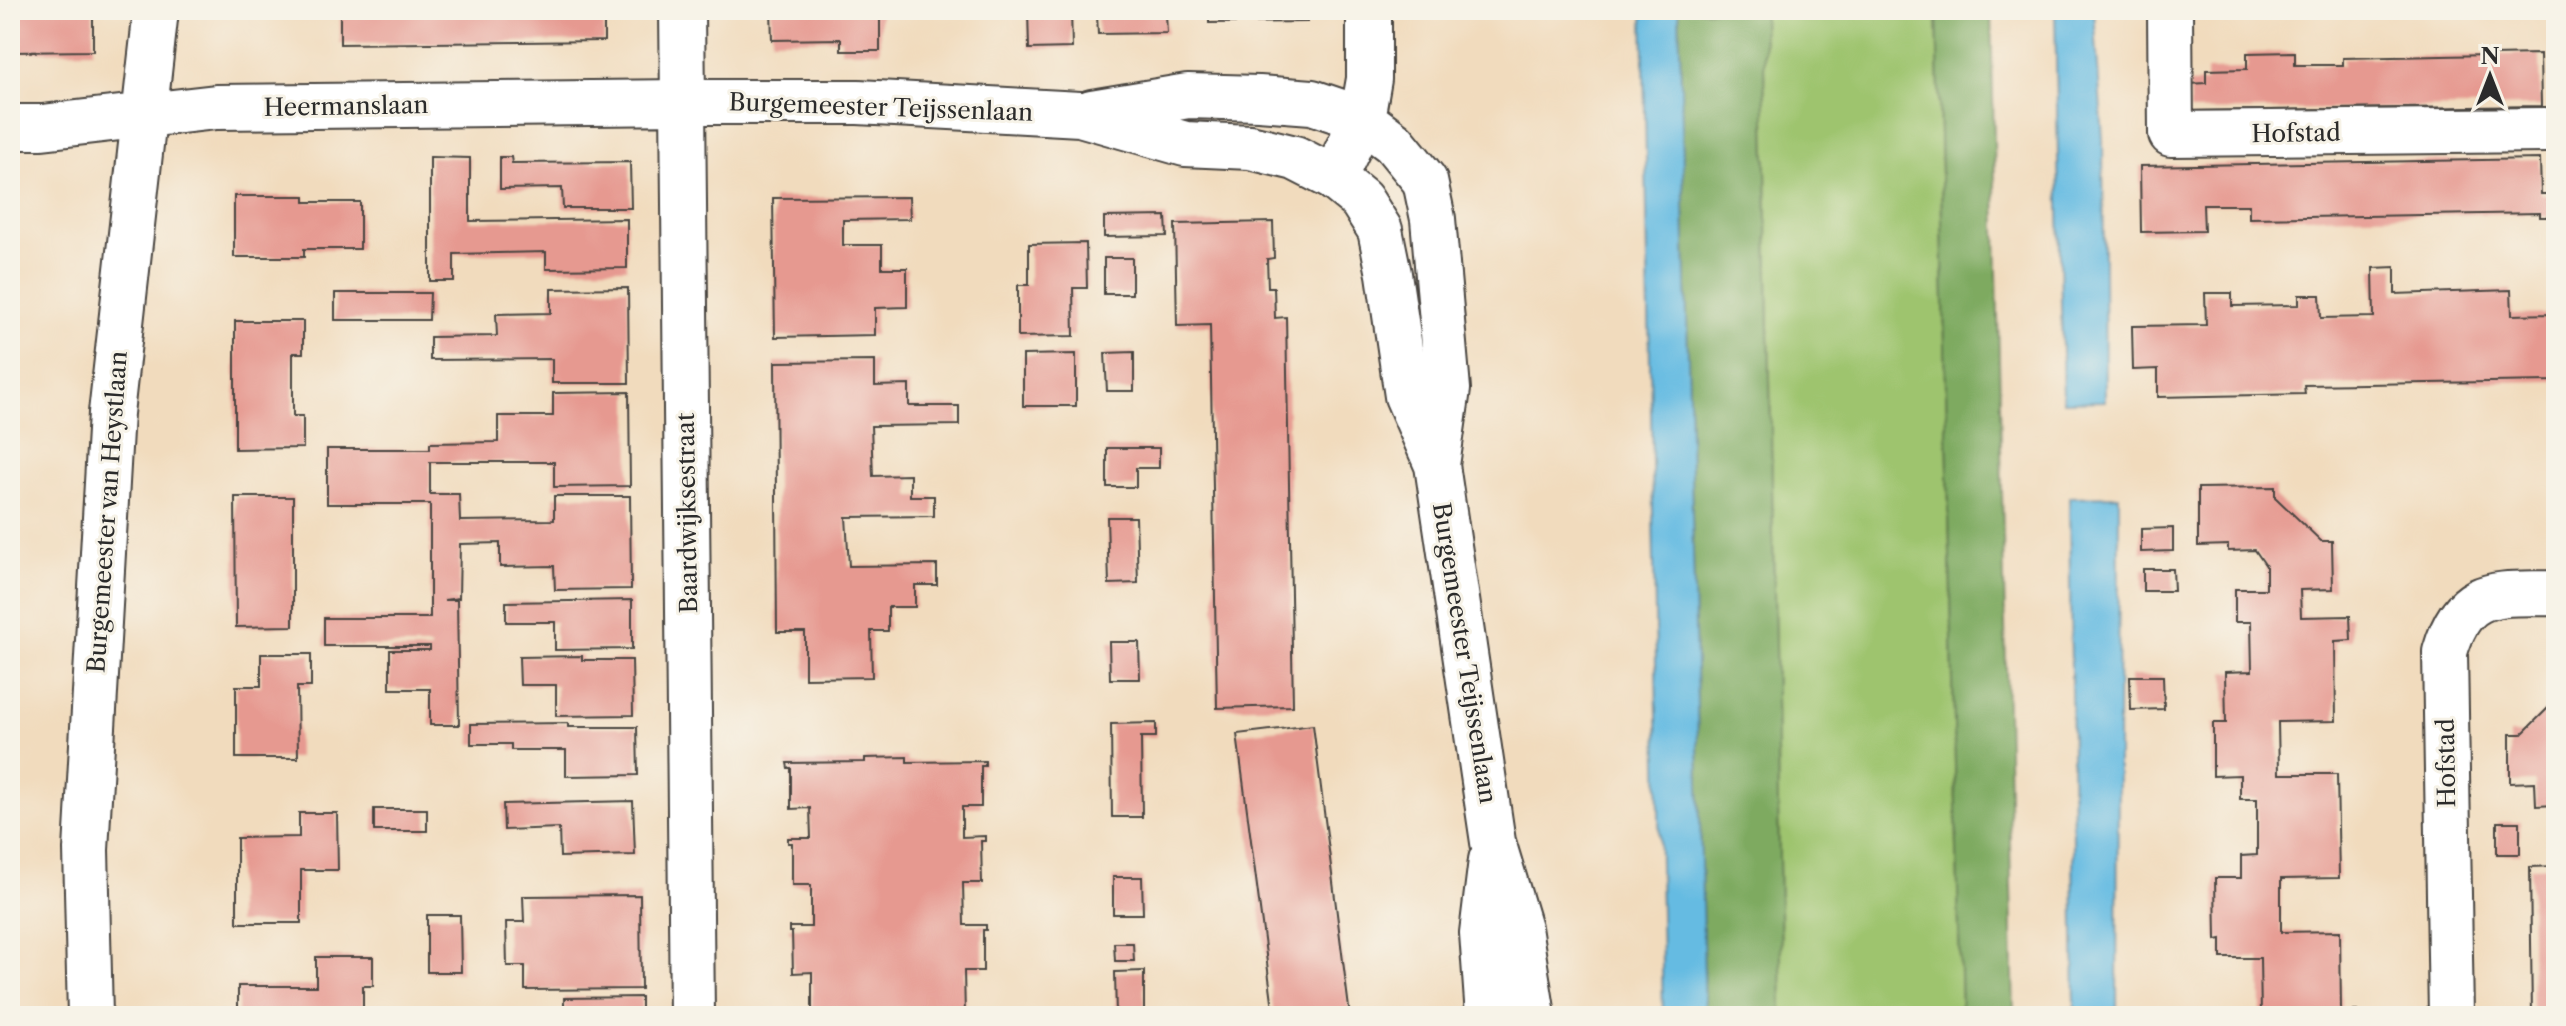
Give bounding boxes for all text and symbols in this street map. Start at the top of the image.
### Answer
north arrow [2450,36,2530,116]
text: N [2480,43,2500,70]
street label: Burgemeester Teijssenlaan [728,87,1034,127]
street label: Heermanslaan [263,90,429,122]
street label: Hofstad [2251,118,2341,148]
street label: Burgemeester van Heystlaan [81,350,133,674]
street label: Baardwijksestraat [671,412,703,614]
street label: Burgemeester Teijssenlaan [1427,500,1503,806]
street label: Hofstad [2431,718,2461,808]

